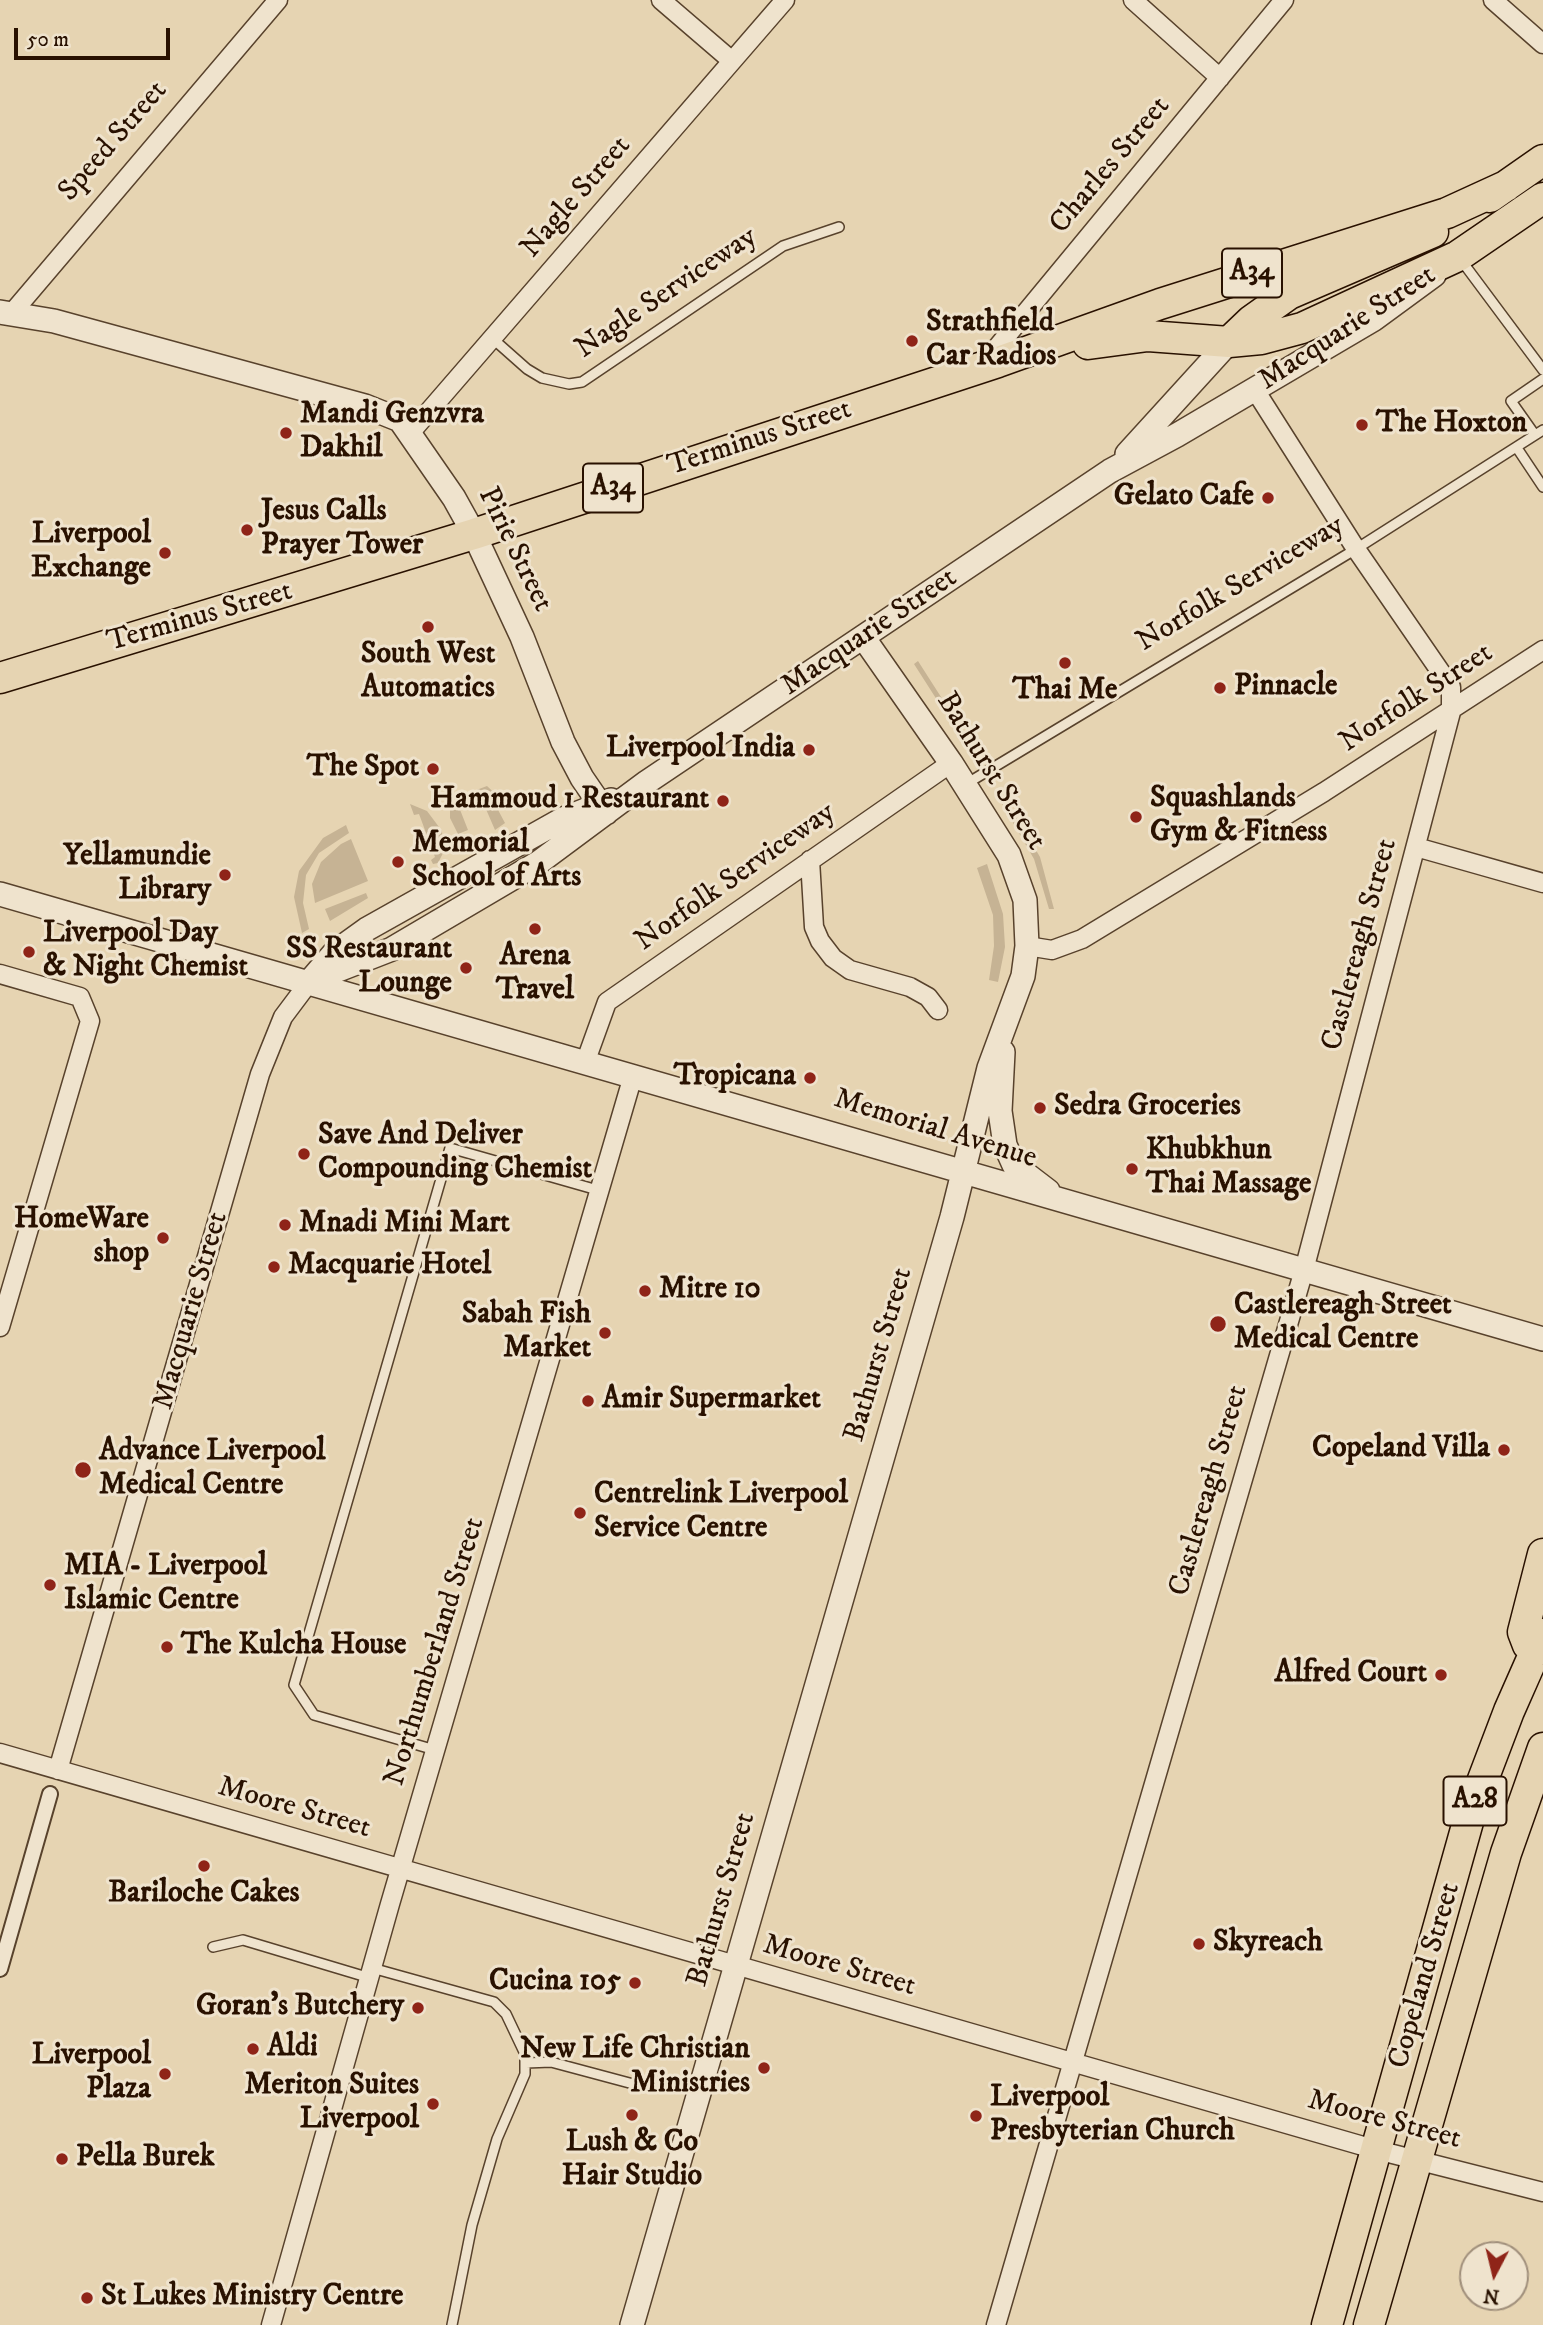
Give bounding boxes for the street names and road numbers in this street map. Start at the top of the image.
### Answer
street label: Speed Street [52,74,176,210]
street label: Charles Street [1043,90,1179,242]
street label: Nagle Street [514,130,640,266]
street label: Nagle Serviceway [569,220,765,368]
road number: A34 [1222,248,1282,298]
street label: Macquarie Street [1253,258,1443,400]
street label: Terminus Street [664,392,856,486]
road number: A34 [583,463,643,512]
street label: Pirie Street [468,482,560,618]
street label: Norfolk Serviceway [1131,509,1351,661]
street label: Macquarie Street [775,561,965,705]
street label: Terminus Street [103,574,297,662]
street label: Norfolk Street [1334,636,1500,762]
street label: Bathurst Street [927,686,1053,858]
street label: Norfolk Serviceway [629,796,843,960]
street label: Castlereagh Street [1315,835,1407,1055]
street label: Memorial Avenue [829,1082,1041,1178]
street label: Macquarie Street [147,1208,237,1414]
street label: Bathurst Street [838,1264,922,1446]
street label: Castlereagh Street [1163,1381,1257,1601]
street label: Northumberland Street [378,1513,494,1791]
street label: Moore Street [214,1770,374,1848]
road number: A28 [1444,1776,1506,1826]
street label: Bathurst Street [681,1809,765,1991]
street label: Copeland Street [1382,1879,1470,2073]
street label: Moore Street [759,1928,919,2006]
street label: Moore Street [1304,2083,1464,2159]

